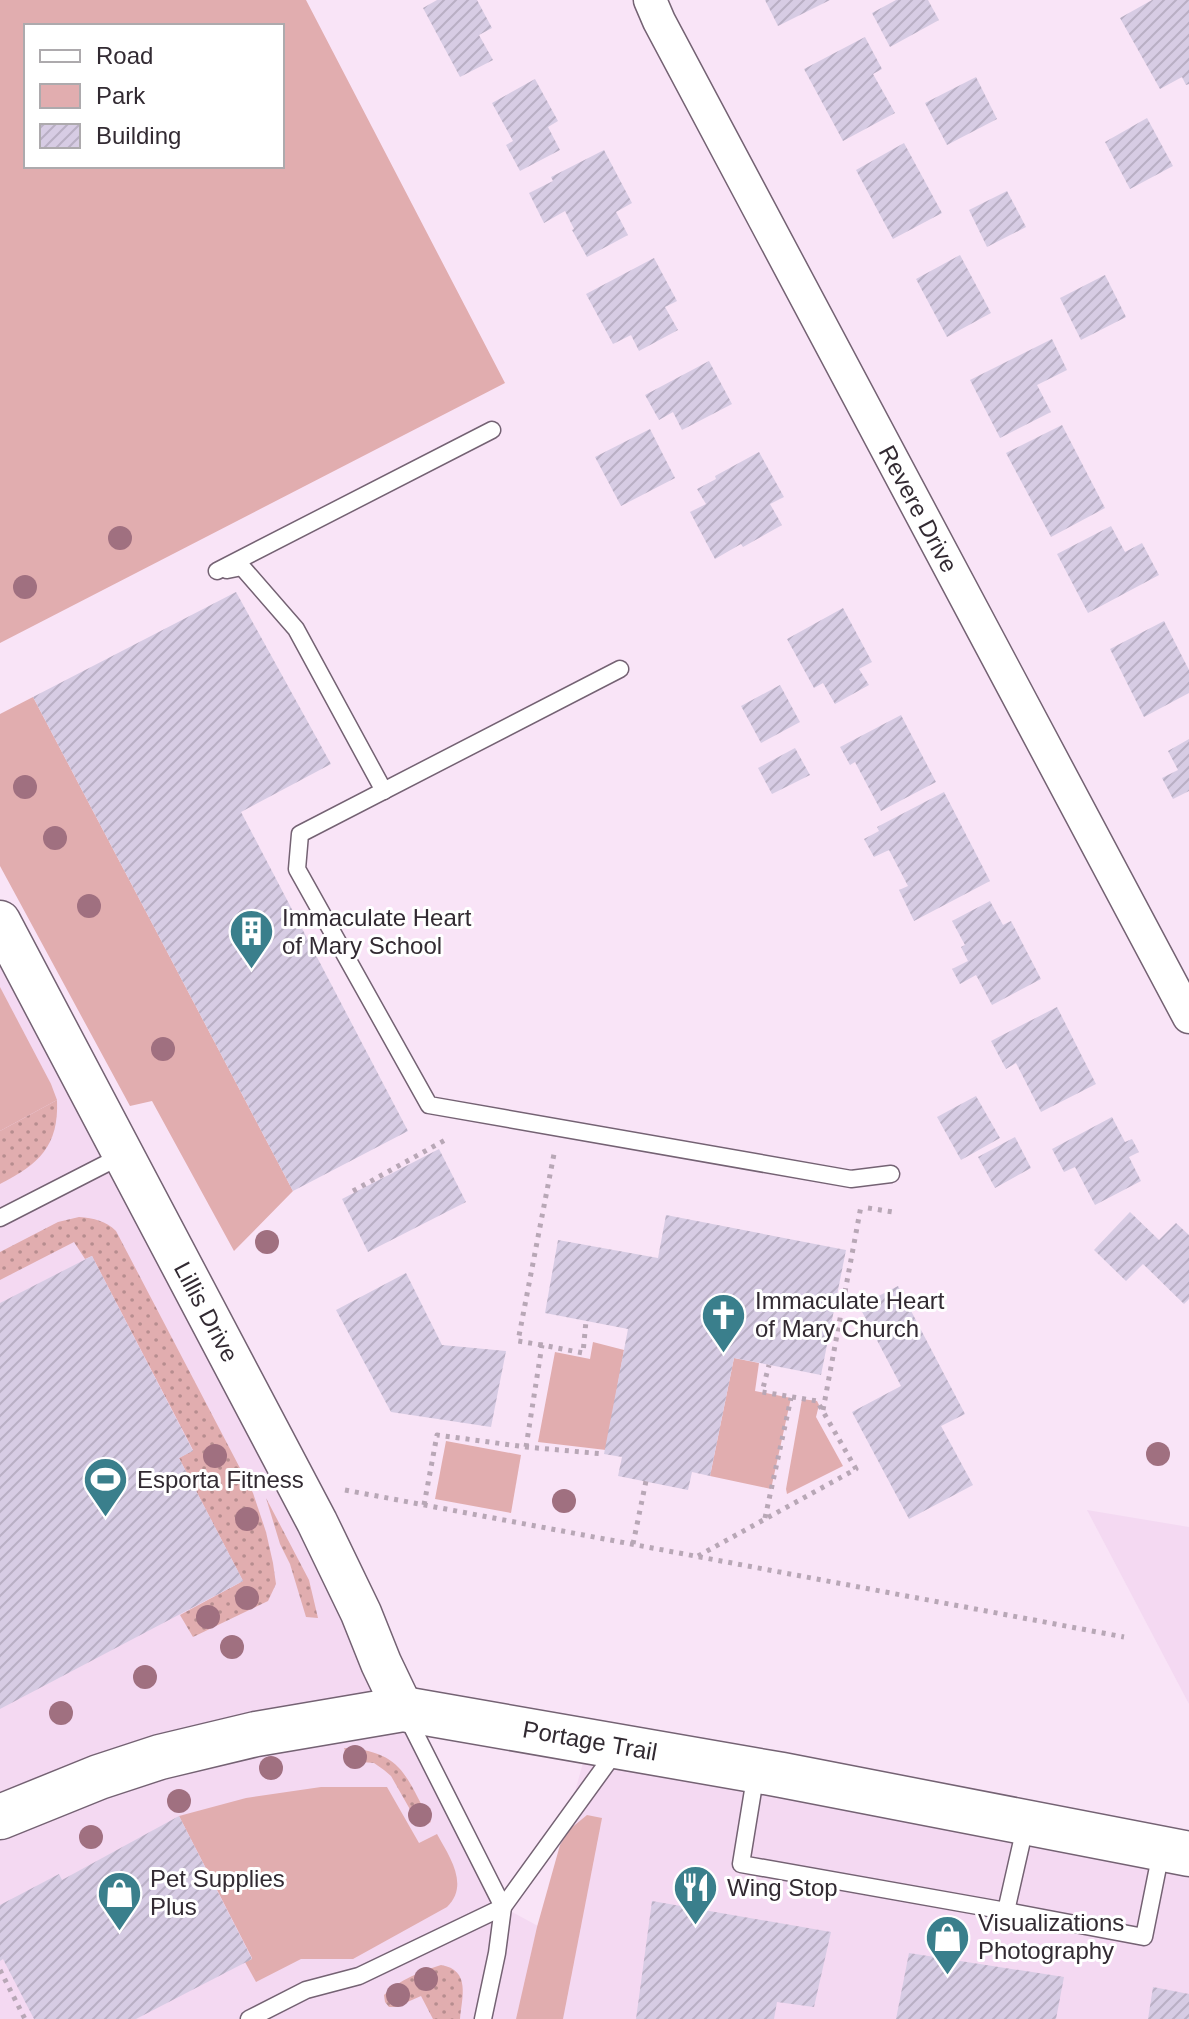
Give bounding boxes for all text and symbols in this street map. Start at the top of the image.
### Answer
legend [24,24,284,168]
text: Road [96,42,153,69]
text: Park [96,82,146,109]
text: Building [96,122,181,149]
street label: Revere Drive [874,441,963,577]
place label: Immaculate Heart of Mary School [282,904,472,959]
building icon: Immaculate Heart of Mary School [227,908,275,971]
street label: Lillis Drive [169,1257,244,1366]
place label: Immaculate Heart of Mary Church [755,1287,945,1342]
church icon: Immaculate Heart of Mary Church [700,1291,748,1354]
sports icon: Esporta Fitness [82,1456,130,1519]
place label: Esporta Fitness [137,1466,304,1493]
street label: Portage Trail [521,1715,659,1766]
restaurant icon: Wing Stop [672,1864,720,1927]
place label: Pet Supplies Plus [150,1865,285,1920]
shop icon: Pet Supplies Plus [95,1869,143,1932]
place label: Wing Stop [727,1874,838,1901]
place label: Visualizations Photography [978,1909,1124,1964]
shop icon: Visualizations Photography [923,1913,971,1976]

